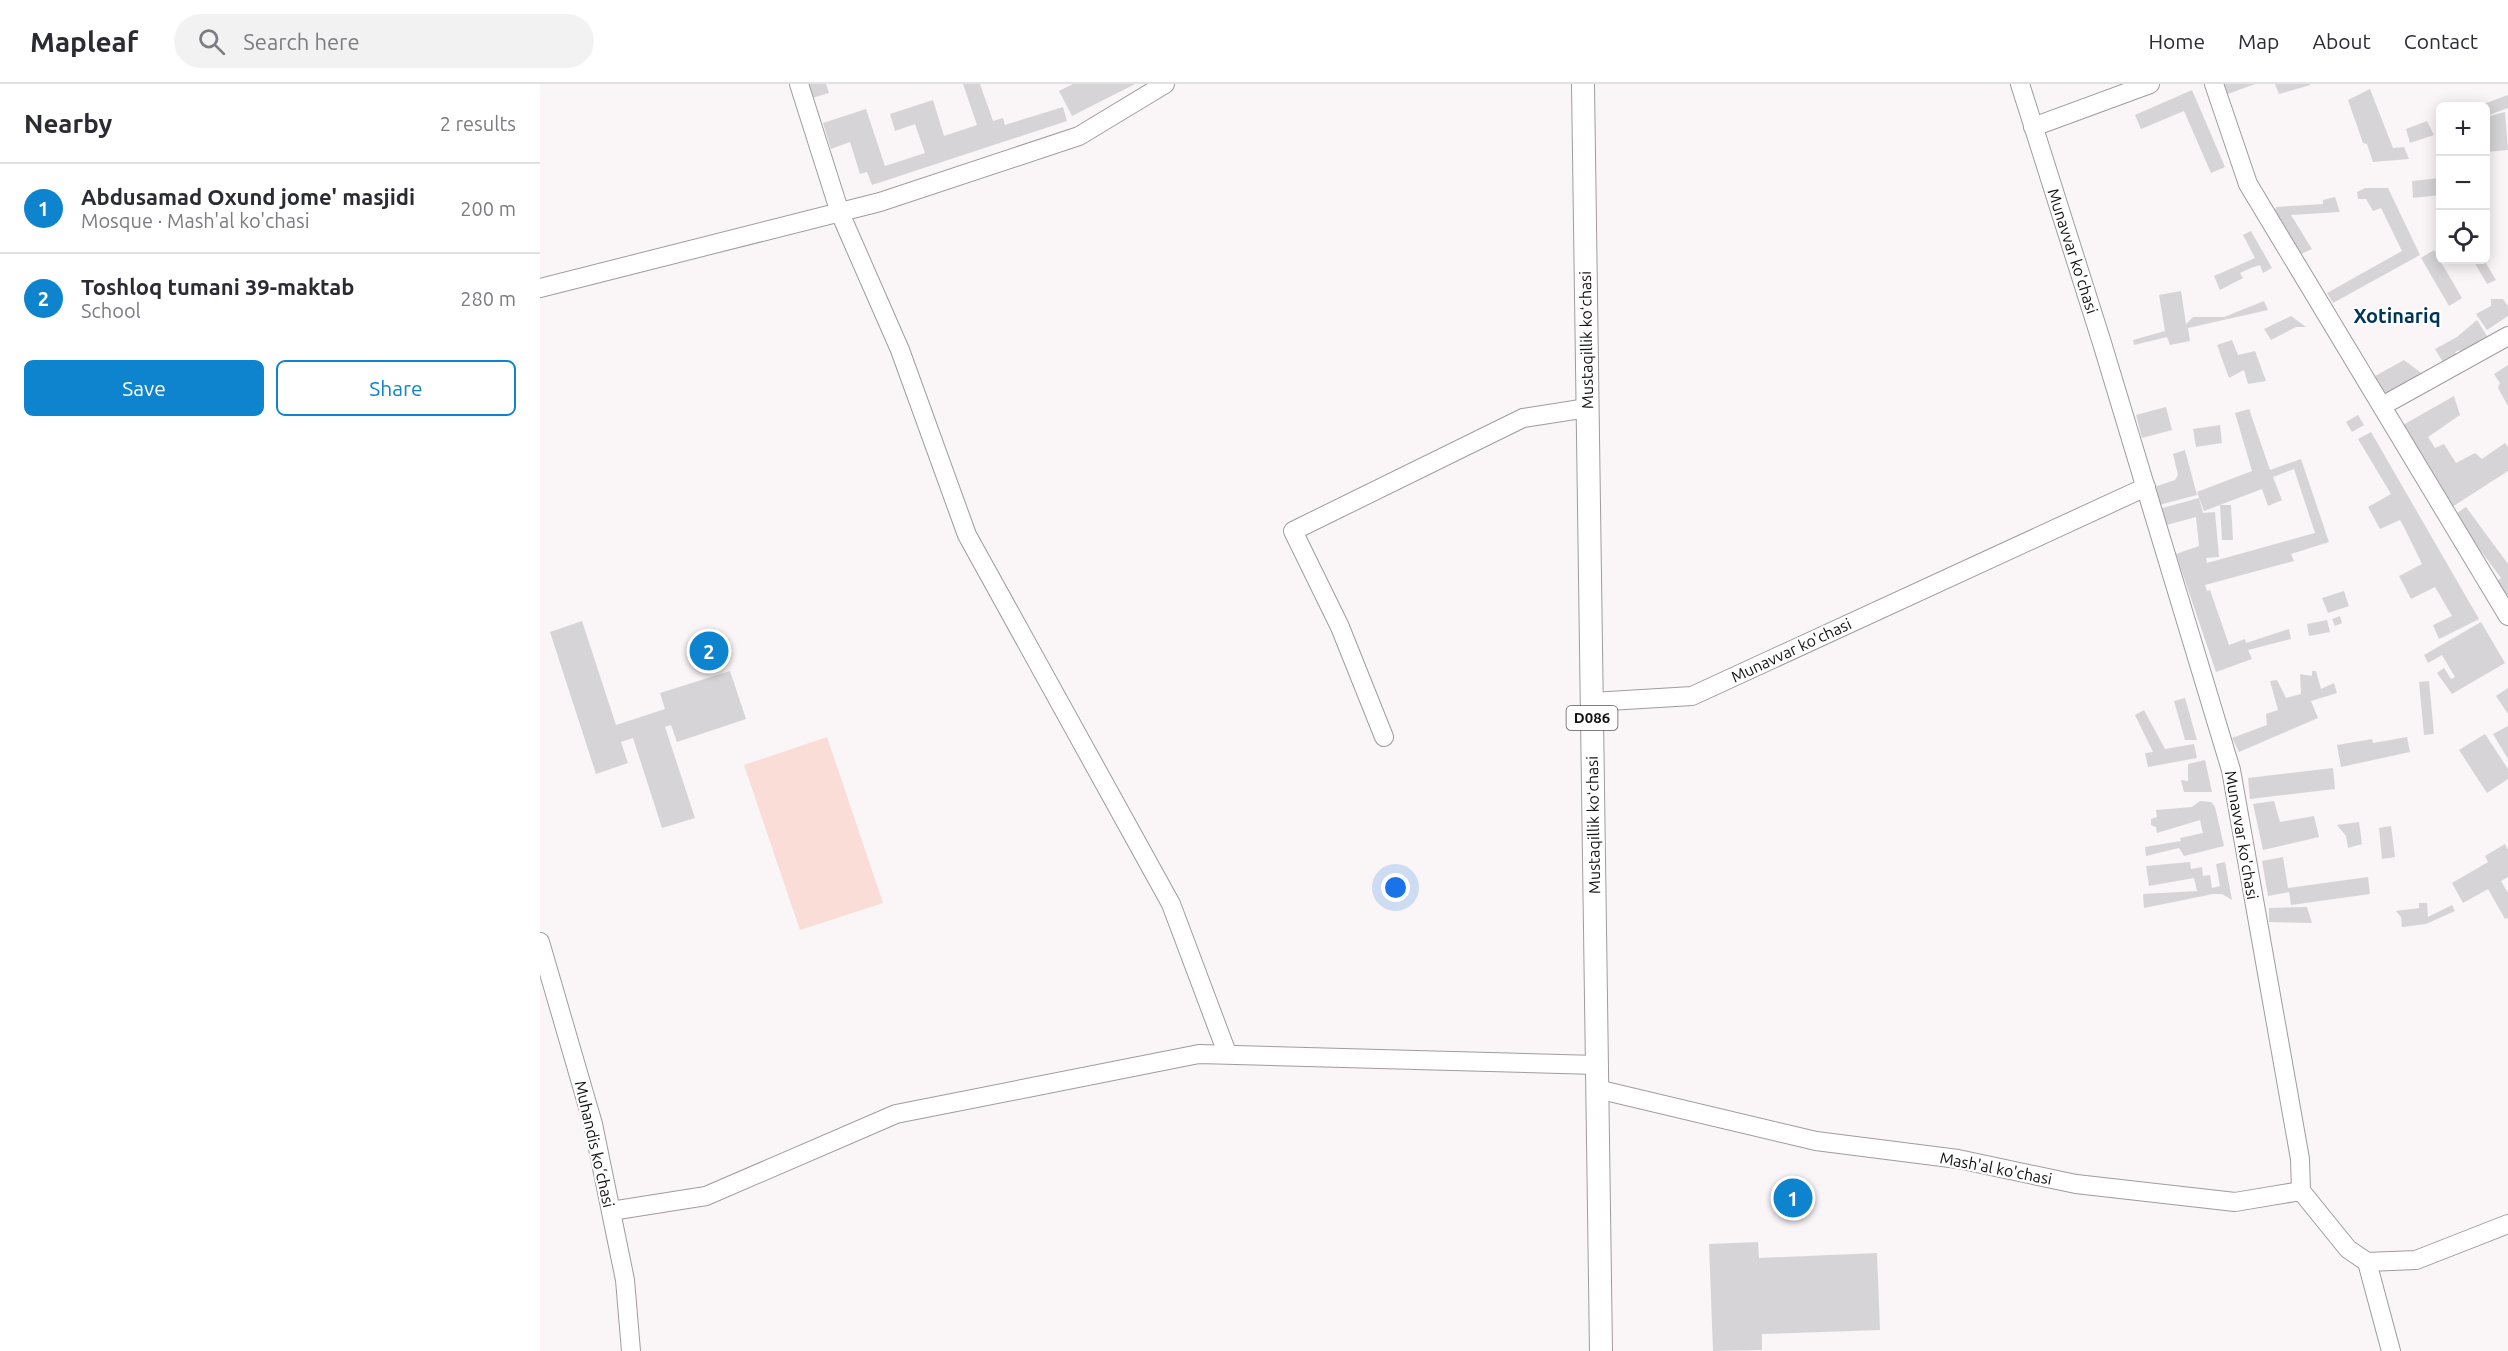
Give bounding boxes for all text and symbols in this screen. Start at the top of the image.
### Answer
search box [174,14,594,68]
icon: search [195,25,228,58]
text: Mapleaf [30,26,138,57]
text: Search here [243,29,360,54]
text: Home [2148,29,2205,53]
text: Map [2238,29,2279,53]
text: About [2312,29,2371,53]
text: Contact [2404,29,2478,53]
map controls [2436,102,2490,264]
button: + [2436,102,2490,156]
text: Nearby [24,109,112,138]
text: 2 results [440,112,516,135]
button: − [2436,156,2490,210]
text: Abdusamad Oxund jome' masjidi [81,184,415,209]
street label: Munavvar ko'chasi [2044,186,2102,316]
text: 1 [38,197,49,220]
text: 200 m [460,197,516,220]
text: Mosque · Mash'al ko'chasi [81,209,310,232]
button: locate [2436,210,2490,264]
street label: Mustaqillik koʻchasi [1576,271,1596,409]
text: Toshloq tumani 39-maktab [81,274,354,299]
text: 2 [38,287,49,310]
text: 280 m [460,287,516,310]
text: School [81,299,141,322]
district label: Xotinariq [2353,304,2441,327]
button: Save [24,360,264,416]
button: Share [276,360,516,416]
street label: Munavvar ko'chasi [1728,614,1854,686]
pin: 2 [690,628,728,674]
road number: D086 [1566,706,1618,730]
street label: Mustaqillik koʻchasi [1583,756,1603,894]
street label: Munavvar ko'chasi [2222,769,2262,901]
your location [1381,873,1410,902]
street label: Muhandis ko‘chasi [572,1079,618,1209]
street label: Mash'al ko'chasi [1938,1148,2054,1188]
pin: 1 [1774,1176,1812,1220]

